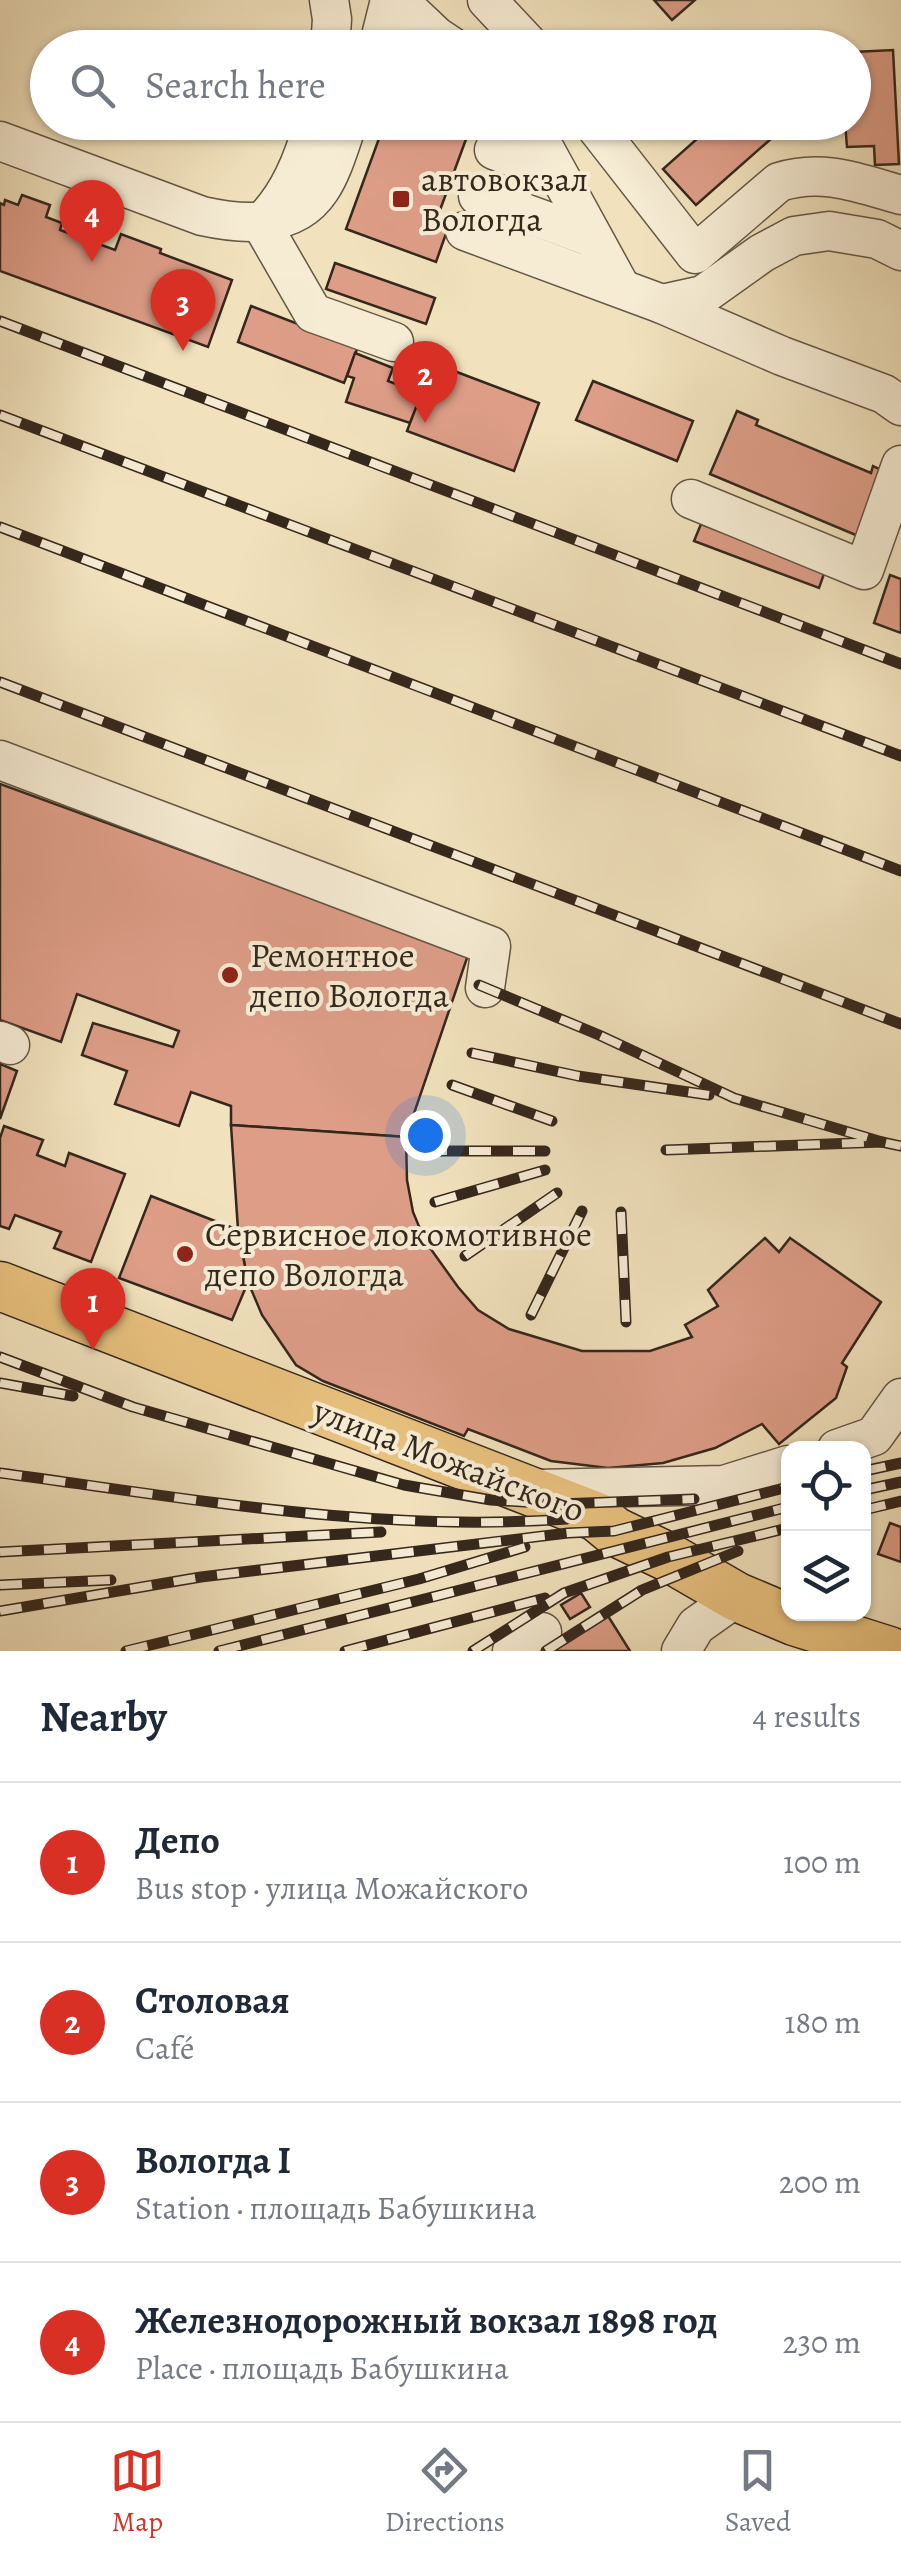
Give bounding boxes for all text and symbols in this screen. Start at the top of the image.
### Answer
search box [30,30,871,140]
icon: search [65,58,120,113]
text: Search here [145,59,326,111]
place label: автовокзал Вологда [421,155,588,243]
pin: 4 [59,180,124,262]
marker: автовокзал Вологда [390,188,412,210]
pin: 3 [150,268,216,351]
pin: 2 [392,340,458,423]
place label: Ремонтное депо Вологда [249,931,449,1019]
marker: Ремонтное депо Вологда [219,964,241,986]
your location [400,1110,451,1161]
place label: Сервисное локомотивное депо Вологда [204,1210,592,1298]
marker: Сервисное локомотивное депо Вологда [174,1243,196,1265]
pin: 1 [61,1268,126,1350]
street label: улица Можайского [305,1386,592,1534]
map controls [781,1441,871,1621]
button: locate [781,1441,871,1531]
button: layers [781,1531,871,1621]
text: Nearby [40,1688,167,1745]
text: 4 results [752,1694,861,1738]
text: Депо [135,1814,220,1866]
text: 1 [67,1840,78,1884]
text: 100 m [783,1840,861,1884]
text: Bus stop · улица Можайского [135,1866,528,1910]
text: Столовая [135,1974,290,2026]
text: 2 [65,2000,80,2044]
text: 180 m [785,2000,861,2044]
text: Café [135,2026,194,2070]
text: Вологда I [135,2134,291,2186]
text: 3 [66,2160,79,2204]
text: 200 m [779,2160,861,2204]
text: Station · площадь Бабушкина [135,2186,536,2230]
text: Железнодорожный вокзал 1898 год [135,2294,717,2346]
text: 4 [65,2320,80,2364]
text: 230 m [782,2320,861,2364]
text: Place · площадь Бабушкина [135,2346,509,2390]
tab: Map [110,2443,165,2541]
tab: Directions [385,2443,505,2541]
tab: Saved [725,2443,791,2541]

